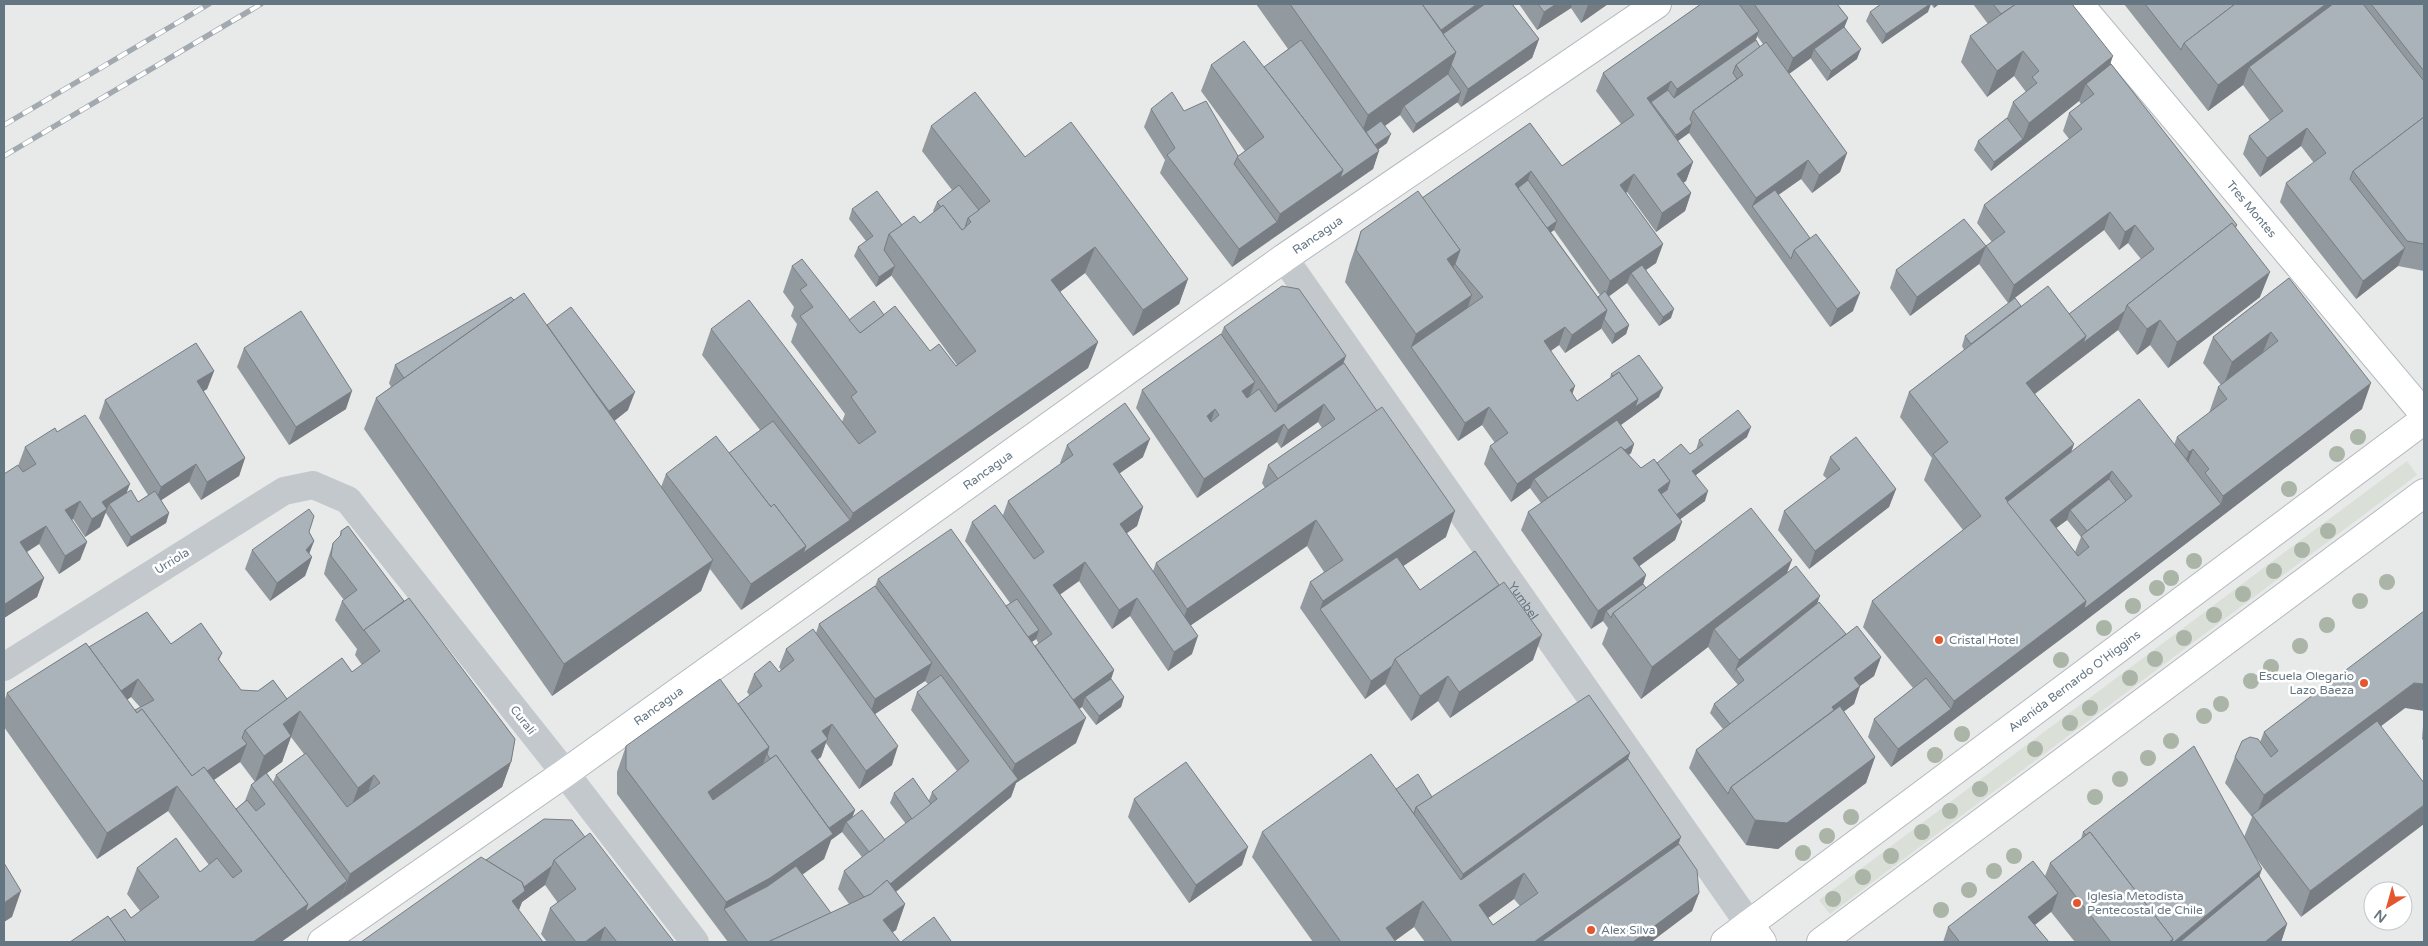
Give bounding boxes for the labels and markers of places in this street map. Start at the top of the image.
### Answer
place label: Cristal Hotel [1949,633,2018,647]
marker: Cristal Hotel [1933,634,1945,646]
place label: Escuela Olegario Lazo Baeza [2259,669,2354,697]
marker: Escuela Olegario Lazo Baeza [2358,677,2370,689]
place label: Iglesia Metodista Pentecostal de Chile [2087,889,2203,917]
marker: Iglesia Metodista Pentecostal de Chile [2071,897,2083,909]
place label: Alex Silva [1601,923,1656,937]
marker: Alex Silva [1585,924,1597,936]

